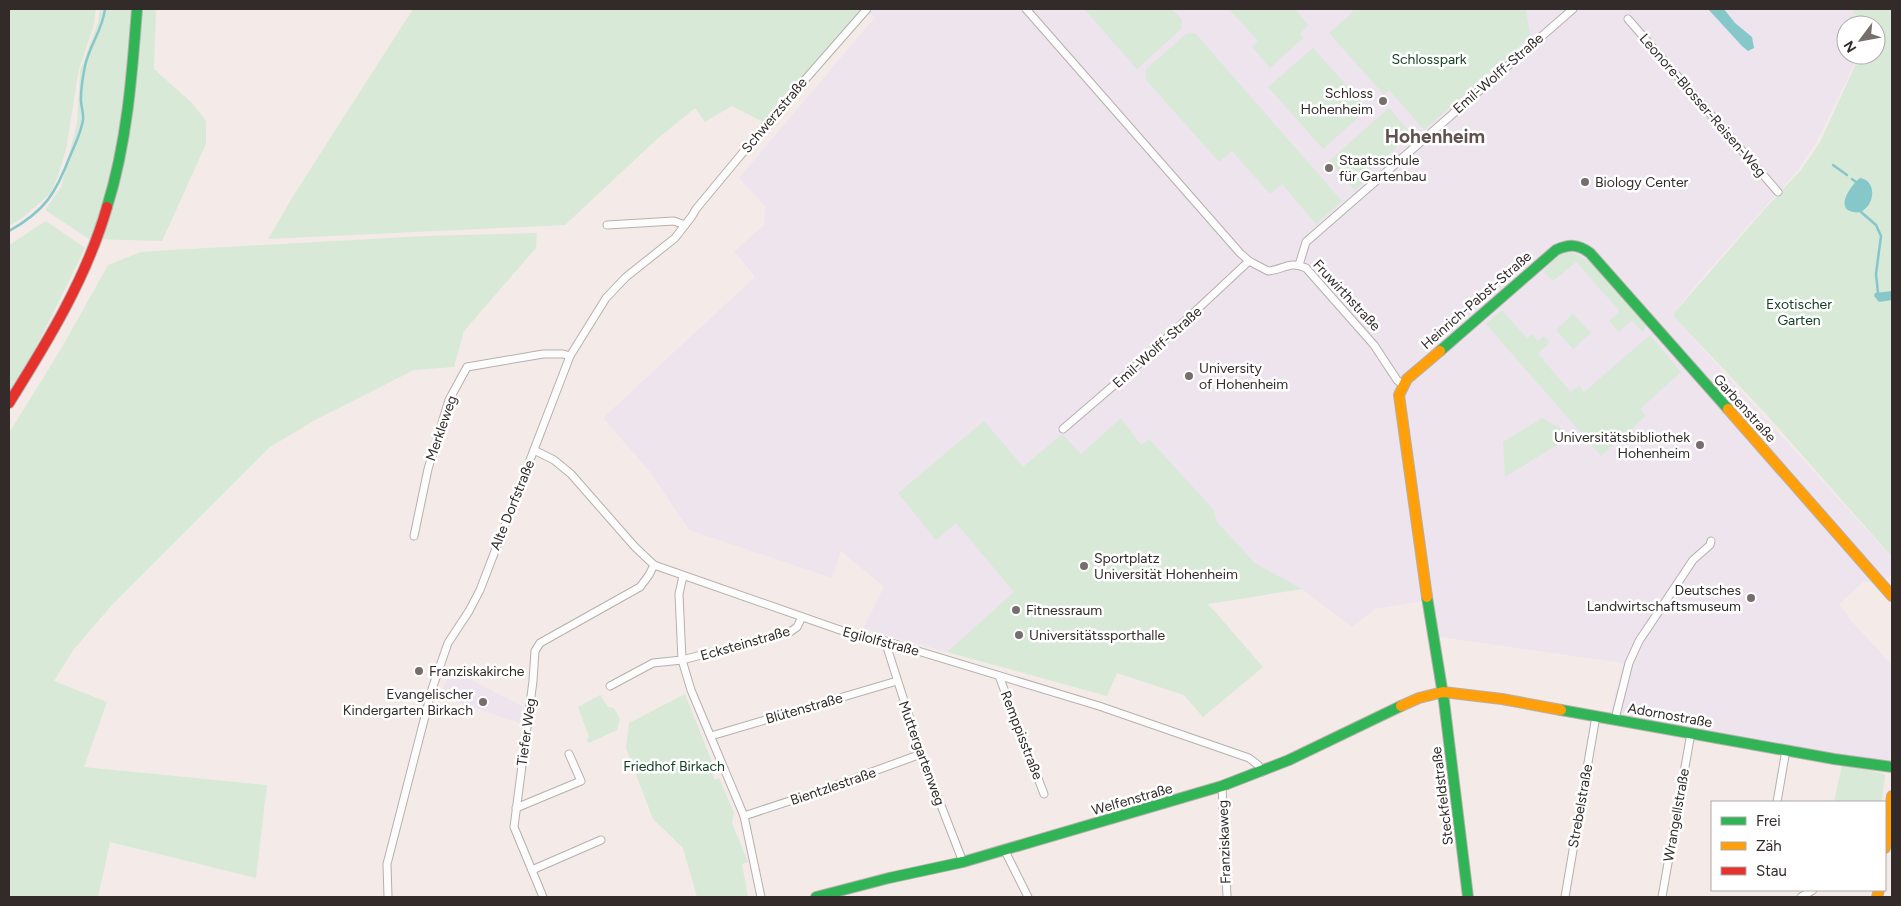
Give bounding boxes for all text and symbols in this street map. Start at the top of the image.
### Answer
north arrow [1836,15,1886,65]
street label: Emil-Wolff-Straße [1450,29,1547,117]
street label: Leonore-Blosser-Reisen-Weg [1636,30,1770,180]
text: N [1840,38,1860,56]
park label: Schlosspark [1391,51,1467,68]
street label: Schwerzstraße [738,74,811,156]
place label: Schloss Hohenheim [1300,85,1373,118]
marker: Schloss Hohenheim [1377,95,1389,107]
district label: Hohenheim [1385,125,1485,148]
place label: Staatsschule für Gartenbau [1339,152,1427,185]
marker: Staatsschule für Gartenbau [1323,162,1335,174]
place label: Biology Center [1595,174,1689,191]
marker: Biology Center [1579,176,1591,188]
street label: Heinrich-Pabst-Straße [1418,248,1535,353]
street label: Fruwirthstraße [1309,256,1384,335]
park label: Exotischer Garten [1766,296,1832,329]
street label: Emil-Wolff-Straße [1109,303,1206,392]
place label: University of Hohenheim [1199,360,1288,393]
marker: University of Hohenheim [1183,370,1195,382]
street label: Garbenstraße [1710,371,1780,446]
street label: Merkleweg [422,393,461,463]
place label: Universitätsbibliothek Hohenheim [1554,429,1690,462]
marker: Universitätsbibliothek Hohenheim [1694,439,1706,451]
street label: Alte Dorfstraße [487,457,538,553]
place label: Sportplatz Universität Hohenheim [1094,550,1238,583]
marker: Sportplatz Universität Hohenheim [1078,560,1090,572]
place label: Deutsches Landwirtschaftsmuseum [1587,582,1741,615]
marker: Deutsches Landwirtschaftsmuseum [1745,592,1757,604]
place label: Fitnessraum [1026,602,1102,619]
marker: Fitnessraum [1010,604,1022,616]
street label: Ecksteinstraße [698,622,792,664]
street label: Egilolfstraße [841,623,921,660]
place label: Universitätssporthalle [1029,627,1166,644]
marker: Universitätssporthalle [1013,629,1025,641]
place label: Franziskakirche [429,663,525,680]
marker: Franziskakirche [413,665,425,677]
place label: Evangelischer Kindergarten Birkach [343,686,473,719]
street label: Remppisstraße [997,688,1046,782]
street label: Blütenstraße [764,689,845,728]
marker: Evangelischer Kindergarten Birkach [477,696,489,708]
street label: Tiefer Weg [513,697,540,767]
street label: Muttergartenweg [895,699,948,808]
street label: Adornostraße [1626,700,1714,731]
street label: Steckfeldstraße [1428,745,1457,846]
park label: Friedhof Birkach [623,758,725,775]
street label: Strebelstraße [1565,763,1596,849]
street label: Bientzlestraße [788,764,879,809]
street label: Wrangellstraße [1660,767,1693,863]
street label: Welfenstraße [1090,780,1175,819]
street label: Franziskaweg [1215,800,1234,884]
legend [1711,801,1886,891]
text: Frei [1756,812,1781,830]
text: Zäh [1756,837,1782,855]
text: Stau [1756,862,1787,880]

